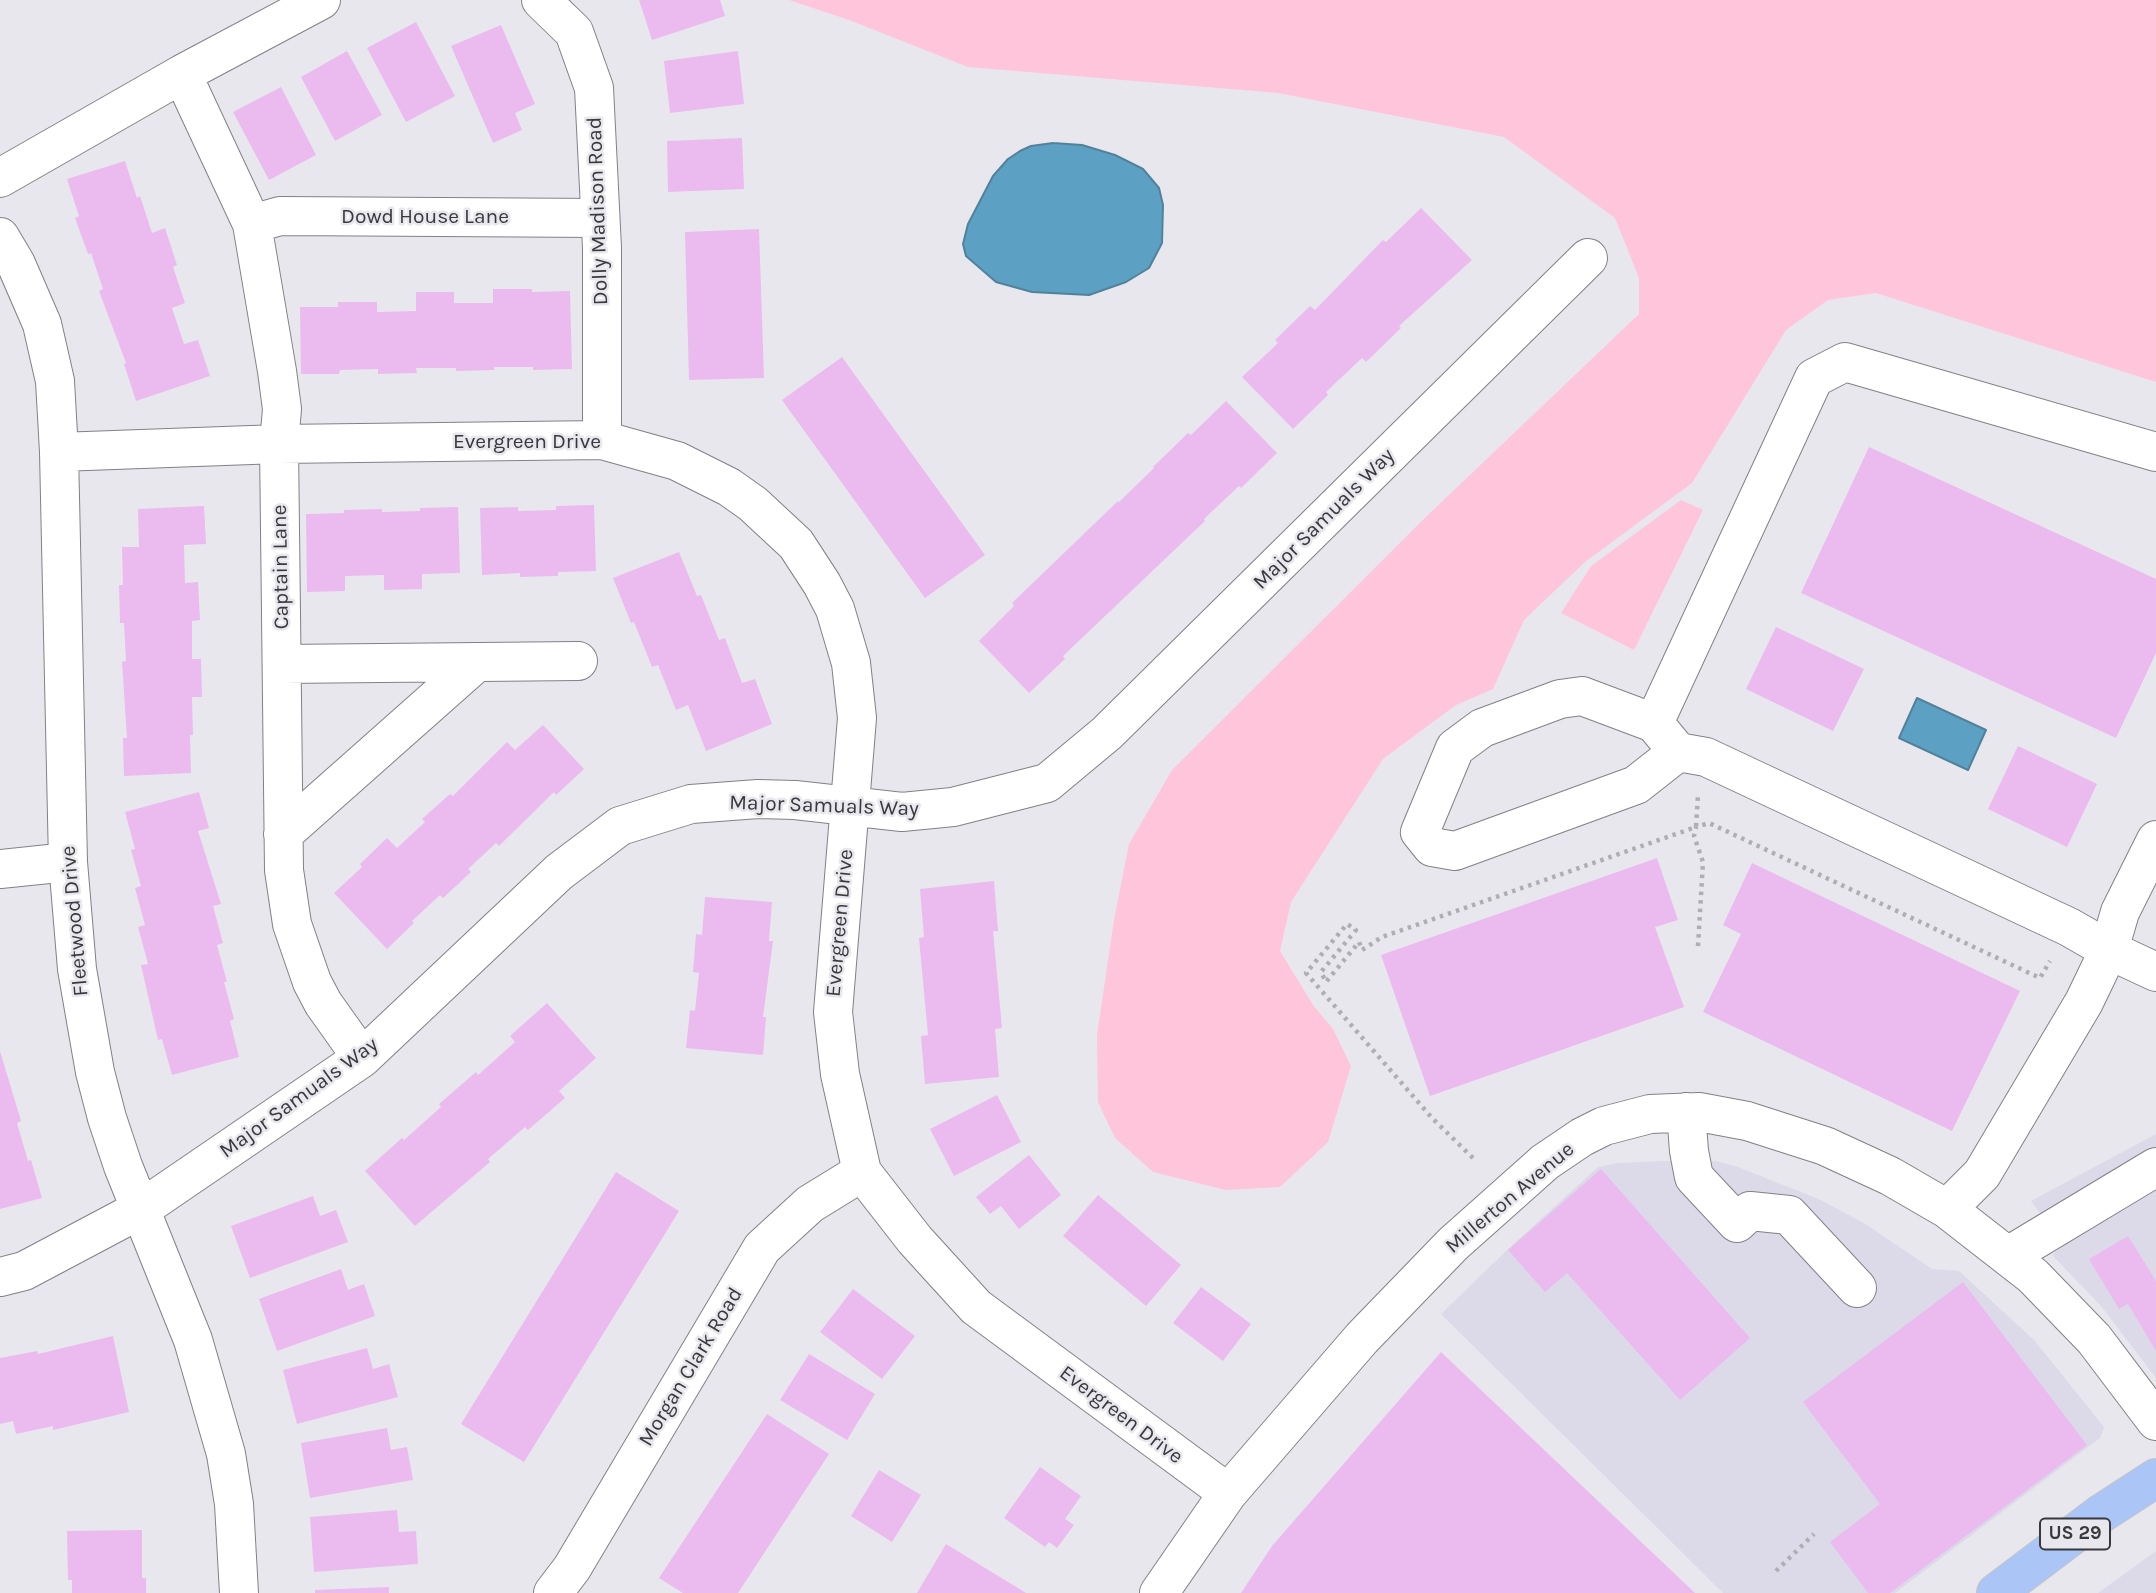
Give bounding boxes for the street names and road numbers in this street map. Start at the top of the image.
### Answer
street label: Dolly Madison Road [582,116,614,306]
street label: Dowd House Lane [341,204,509,230]
street label: Evergreen Drive [453,429,601,455]
street label: Major Samuals Way [1248,443,1400,595]
street label: Captain Lane [267,504,295,630]
street label: Major Samuals Way [729,790,919,822]
street label: Fleetwood Drive [56,845,94,997]
street label: Evergreen Drive [821,848,859,998]
street label: Major Samuals Way [215,1032,383,1164]
street label: Millerton Avenue [1440,1137,1580,1259]
street label: Morgan Clark Road [634,1283,748,1451]
street label: Evergreen Drive [1054,1360,1188,1470]
road number: US 29 [2040,1518,2110,1550]

